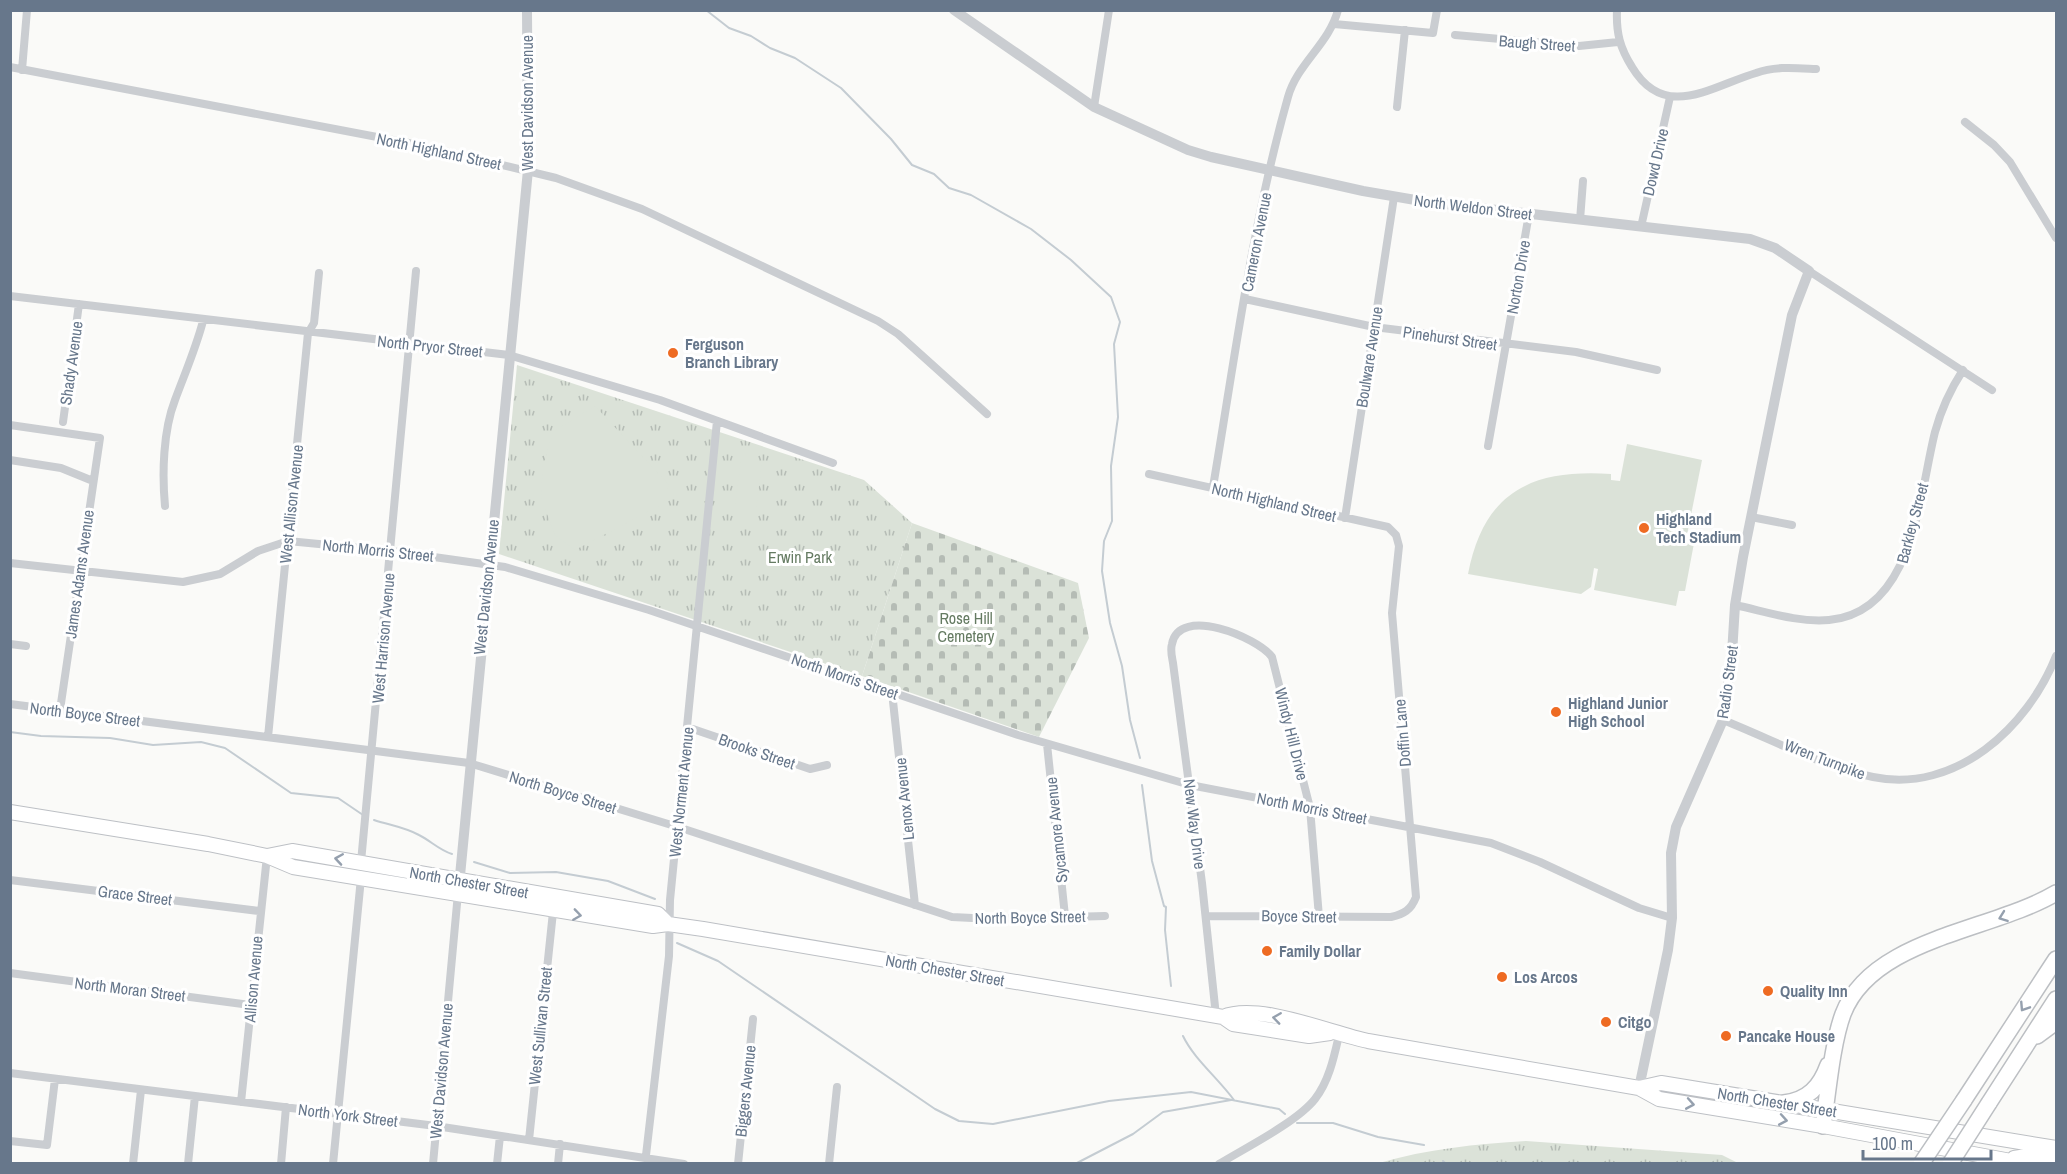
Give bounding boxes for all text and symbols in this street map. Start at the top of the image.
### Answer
street label: Baugh Street [1498,29,1576,57]
street label: West Davidson Avenue [516,35,538,171]
street label: Dowd Drive [1637,126,1673,198]
street label: North Highland Street [375,127,504,175]
street label: North Weldon Street [1413,189,1534,225]
street label: Cameron Avenue [1236,190,1276,294]
street label: Norton Drive [1501,238,1535,316]
street label: Boulware Avenue [1350,305,1388,409]
street label: Shady Avenue [54,320,88,406]
street label: Pinehurst Street [1402,321,1499,356]
street label: North Pryor Street [376,330,484,363]
place label: Ferguson Branch Library [685,333,779,373]
marker: Ferguson Branch Library [666,346,680,360]
street label: West Allison Avenue [274,444,308,564]
street label: North Highland Street [1210,477,1339,527]
street label: Barkley Street [1891,480,1933,566]
street label: James Adams Avenue [59,508,99,640]
place label: Highland Tech Stadium [1656,508,1741,548]
street label: West Davidson Avenue [468,518,504,656]
marker: Highland Tech Stadium [1637,521,1651,535]
street label: North Morris Street [321,533,435,567]
park label: Erwin Park [768,546,833,568]
street label: West Harrison Avenue [366,572,400,704]
park label: Rose Hill Cemetery [938,607,995,647]
street label: Radio Street [1711,644,1743,720]
street label: North Morris Street [789,647,902,705]
street label: Windy Hill Drive [1270,685,1314,783]
place label: Highland Junior High School [1568,692,1669,732]
street label: North Boyce Street [29,696,142,732]
street label: Doffin Lane [1388,698,1416,768]
marker: Highland Junior High School [1549,705,1563,719]
street label: West Norment Avenue [663,726,699,858]
street label: Brooks Street [716,728,798,774]
street label: Wren Turnpike [1781,733,1869,785]
street label: Lenox Avenue [889,757,919,841]
street label: North Boyce Street [507,765,620,819]
street label: Sycamore Avenue [1040,776,1072,884]
street label: New Way Drive [1179,778,1211,870]
street label: North Morris Street [1255,787,1369,830]
one-way arrow [335,853,344,865]
street label: North Chester Street [408,861,530,903]
street label: Grace Street [97,880,174,910]
street label: Boyce Street [1261,904,1337,928]
street label: North Boyce Street [974,905,1086,929]
one-way arrow [573,909,582,921]
one-way arrow [1998,910,2009,923]
street label: Allison Avenue [238,935,268,1024]
place label: Family Dollar [1279,940,1362,962]
marker: Family Dollar [1260,944,1274,958]
street label: North Chester Street [884,949,1006,991]
street label: West Sullivan Street [523,966,557,1086]
place label: Los Arcos [1514,966,1578,988]
marker: Los Arcos [1495,970,1509,984]
street label: North Moran Street [73,971,187,1007]
place label: Quality Inn [1780,980,1848,1002]
marker: Quality Inn [1761,984,1775,998]
one-way arrow [2021,1001,2032,1012]
street label: West Davidson Avenue [424,1002,458,1140]
place label: Citgo [1618,1011,1652,1033]
one-way arrow [1272,1012,1281,1024]
marker: Citgo [1599,1015,1613,1029]
place label: Pancake House [1738,1025,1835,1047]
marker: Pancake House [1719,1029,1733,1043]
street label: Biggers Avenue [729,1044,761,1138]
street label: North Chester Street [1716,1082,1838,1122]
one-way arrow [1685,1097,1694,1109]
street label: North York Street [297,1098,399,1132]
one-way arrow [1778,1113,1787,1125]
scale bar [1863,1123,1990,1161]
text: 100 m [1872,1131,1913,1156]

